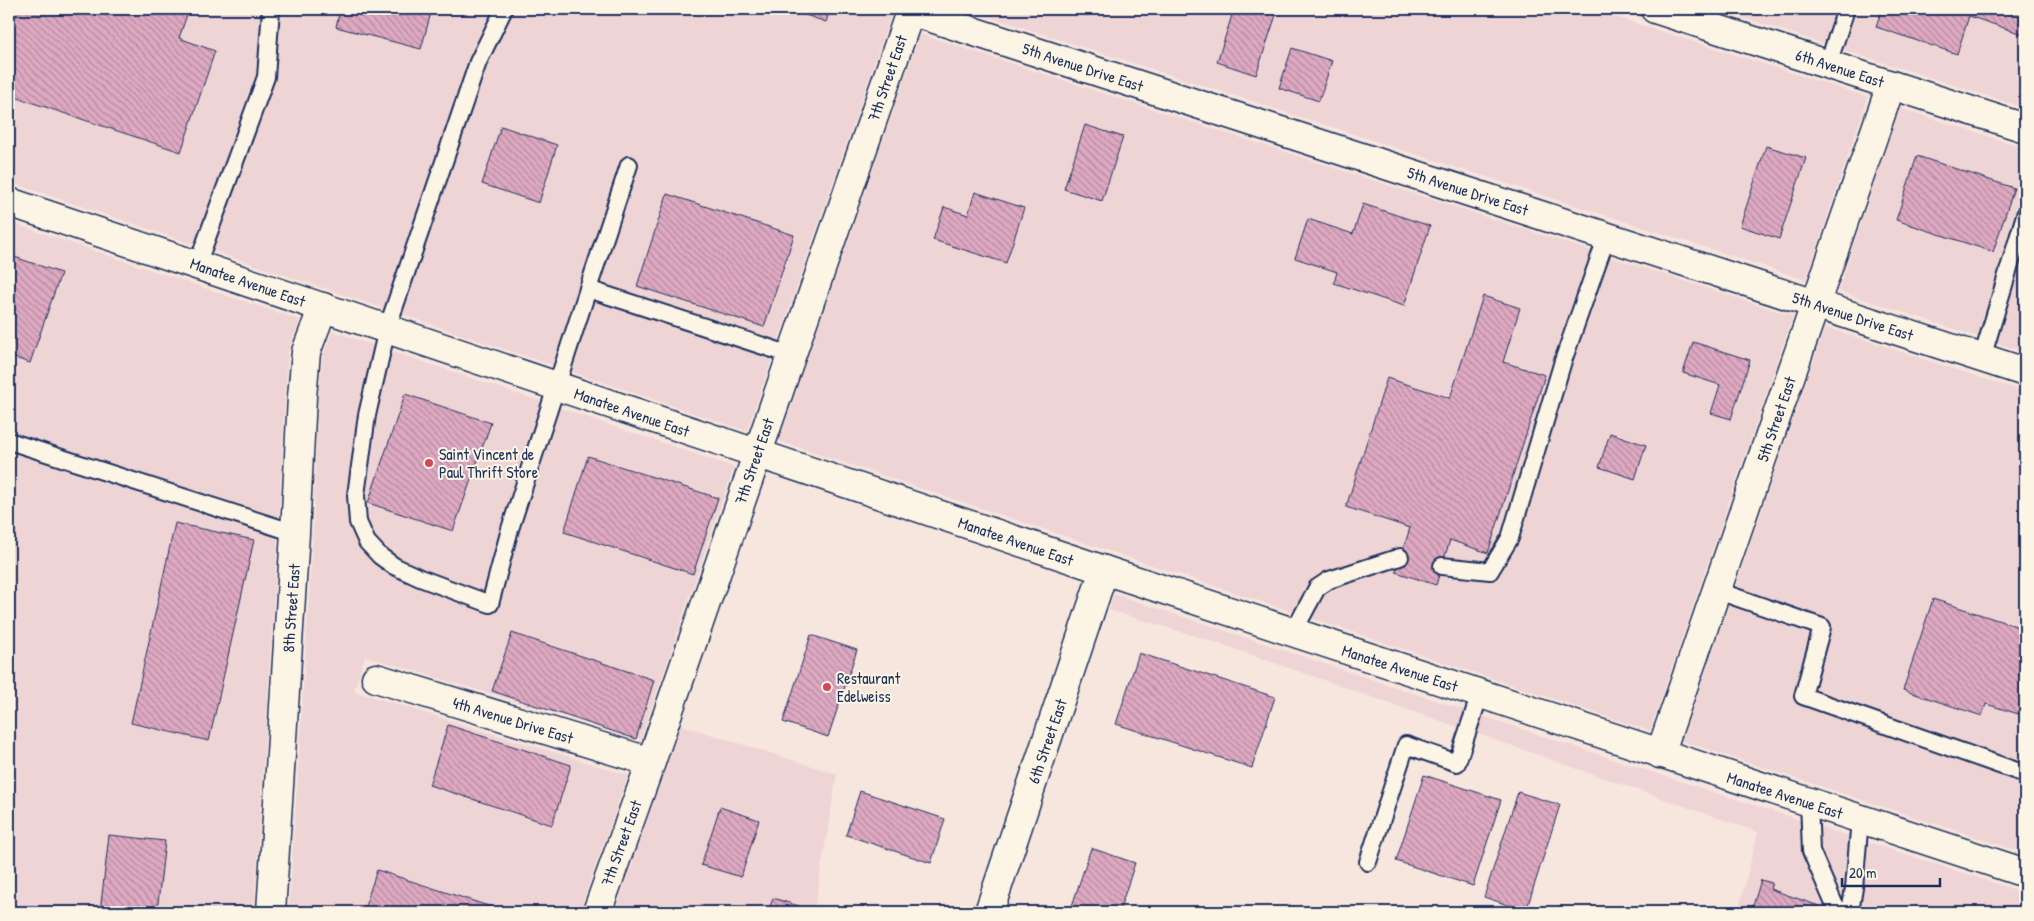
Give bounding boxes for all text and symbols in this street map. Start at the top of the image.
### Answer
street label: 7th Street East [862,32,912,124]
street label: 5th Avenue Drive East [1020,37,1147,97]
street label: 6th Avenue East [1793,43,1887,93]
street label: 5th Avenue Drive East [1405,161,1532,221]
street label: Manatee Avenue East [187,252,309,312]
street label: 5th Avenue Drive East [1790,286,1917,346]
street label: 5th Street East [1751,373,1801,464]
street label: Manatee Avenue East [571,382,693,442]
street label: 7th Street East [729,415,779,507]
place label: Saint Vincent de Paul Thrift Store [439,443,539,483]
marker: Saint Vincent de Paul Thrift Store [423,457,435,469]
street label: Manatee Avenue East [955,511,1077,571]
street label: 8th Street East [277,562,305,653]
street label: Manatee Avenue East [1339,639,1461,697]
place label: Restaurant Edelweiss [837,667,901,707]
marker: Restaurant Edelweiss [821,681,833,693]
street label: 4th Avenue Drive East [450,691,576,749]
street label: 6th Street East [1022,695,1072,786]
street label: Manatee Avenue East [1724,766,1846,824]
street label: 7th Street East [595,797,647,889]
scale bar [1842,856,1939,888]
text: 20 m [1849,862,1876,883]

